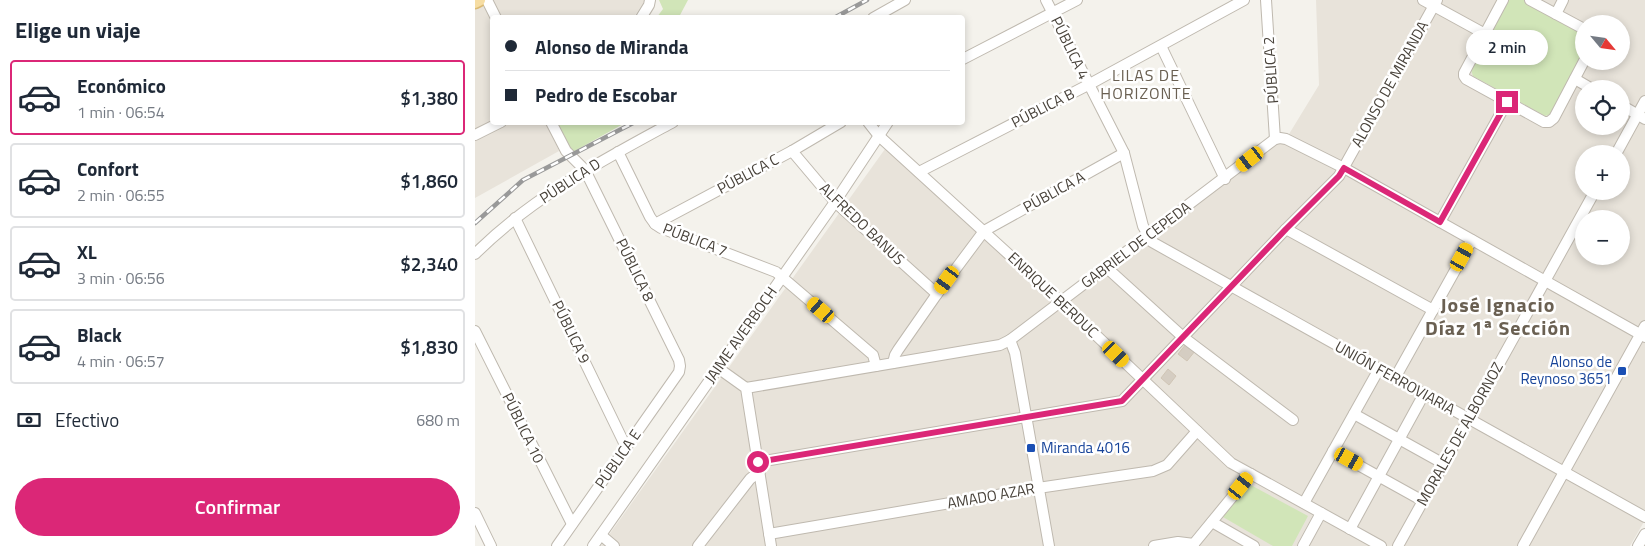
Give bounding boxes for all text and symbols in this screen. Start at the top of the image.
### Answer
street label: PÚBLICA 4 [1045,12,1096,83]
text: Elige un viaje [15,13,141,47]
north arrow [1575,15,1630,70]
map controls [1575,15,1630,265]
street label: ALONSO DE MIRANDA [1345,16,1434,151]
callout: 2 min [1466,29,1548,64]
text: Alonso de Miranda [535,32,688,61]
text: 2 min [1488,35,1526,59]
street label: PÚBLICA 2 [1257,36,1284,104]
district label: LILAS DE HORIZONTE [1100,63,1192,105]
text: Económico [77,71,166,100]
icon: car [17,75,62,120]
text: Pedro de Escobar [535,80,677,109]
button: locate [1575,80,1630,135]
street label: PÚBLICA B [1007,82,1078,133]
text: $1,380 [400,83,458,112]
route end [1496,91,1518,113]
text: 1 min · 06:54 [77,100,165,124]
car [1233,144,1266,174]
button: + [1575,145,1630,200]
street label: PÚBLICA C [713,148,783,199]
street label: PÚBLICA D [535,152,605,209]
text: Confort [77,154,139,183]
icon: car [17,158,62,203]
street label: PÚBLICA A [1018,165,1089,218]
text: $1,860 [400,166,458,195]
street label: ALFREDO BANUS [815,177,910,270]
text: 2 min · 06:55 [77,183,165,207]
street label: GABRIEL DE CEPEDA [1076,196,1196,294]
button: − [1575,210,1630,265]
street label: PÚBLICA 7 [660,217,731,262]
street label: PÚBLICA 8 [610,234,661,305]
text: XL [77,237,97,266]
car [1448,240,1475,274]
icon: car [17,241,62,286]
street label: ENRIQUE BERDUC [1003,246,1104,343]
text: $2,340 [400,249,458,278]
car [932,263,961,297]
text: 3 min · 06:56 [77,266,165,290]
street label: JAIME AVERBOCH [699,282,783,388]
district label: José Ignacio Díaz 1ª Sección [1425,289,1571,343]
car [804,294,837,326]
street label: PÚBLICA 9 [546,296,597,367]
text: Black [77,320,122,349]
icon: car [17,324,62,369]
text: $1,830 [400,332,458,361]
street label: UNIÓN FERROVIARIA [1331,335,1460,420]
car [1100,338,1132,370]
text: 4 min · 06:57 [77,349,165,373]
place label: Alonso de Reynoso 3651 [1520,350,1612,390]
street label: MORALES DE ALBORNOZ [1410,358,1509,510]
marker: Alonso de Reynoso 3651 [1616,365,1628,377]
street label: PÚBLICA 10 [496,389,550,467]
text: Efectivo [55,405,119,434]
icon: cash [15,406,43,434]
text: 680 m [416,408,460,432]
street label: PÚBLICA E [589,425,646,493]
place label: Miranda 4016 [1041,436,1130,459]
marker: Miranda 4016 [1025,442,1037,454]
car [1332,445,1365,473]
route start [747,451,769,473]
car [1225,470,1256,502]
street label: AMADO AZAR [945,476,1036,515]
button: Confirmar [15,478,460,536]

